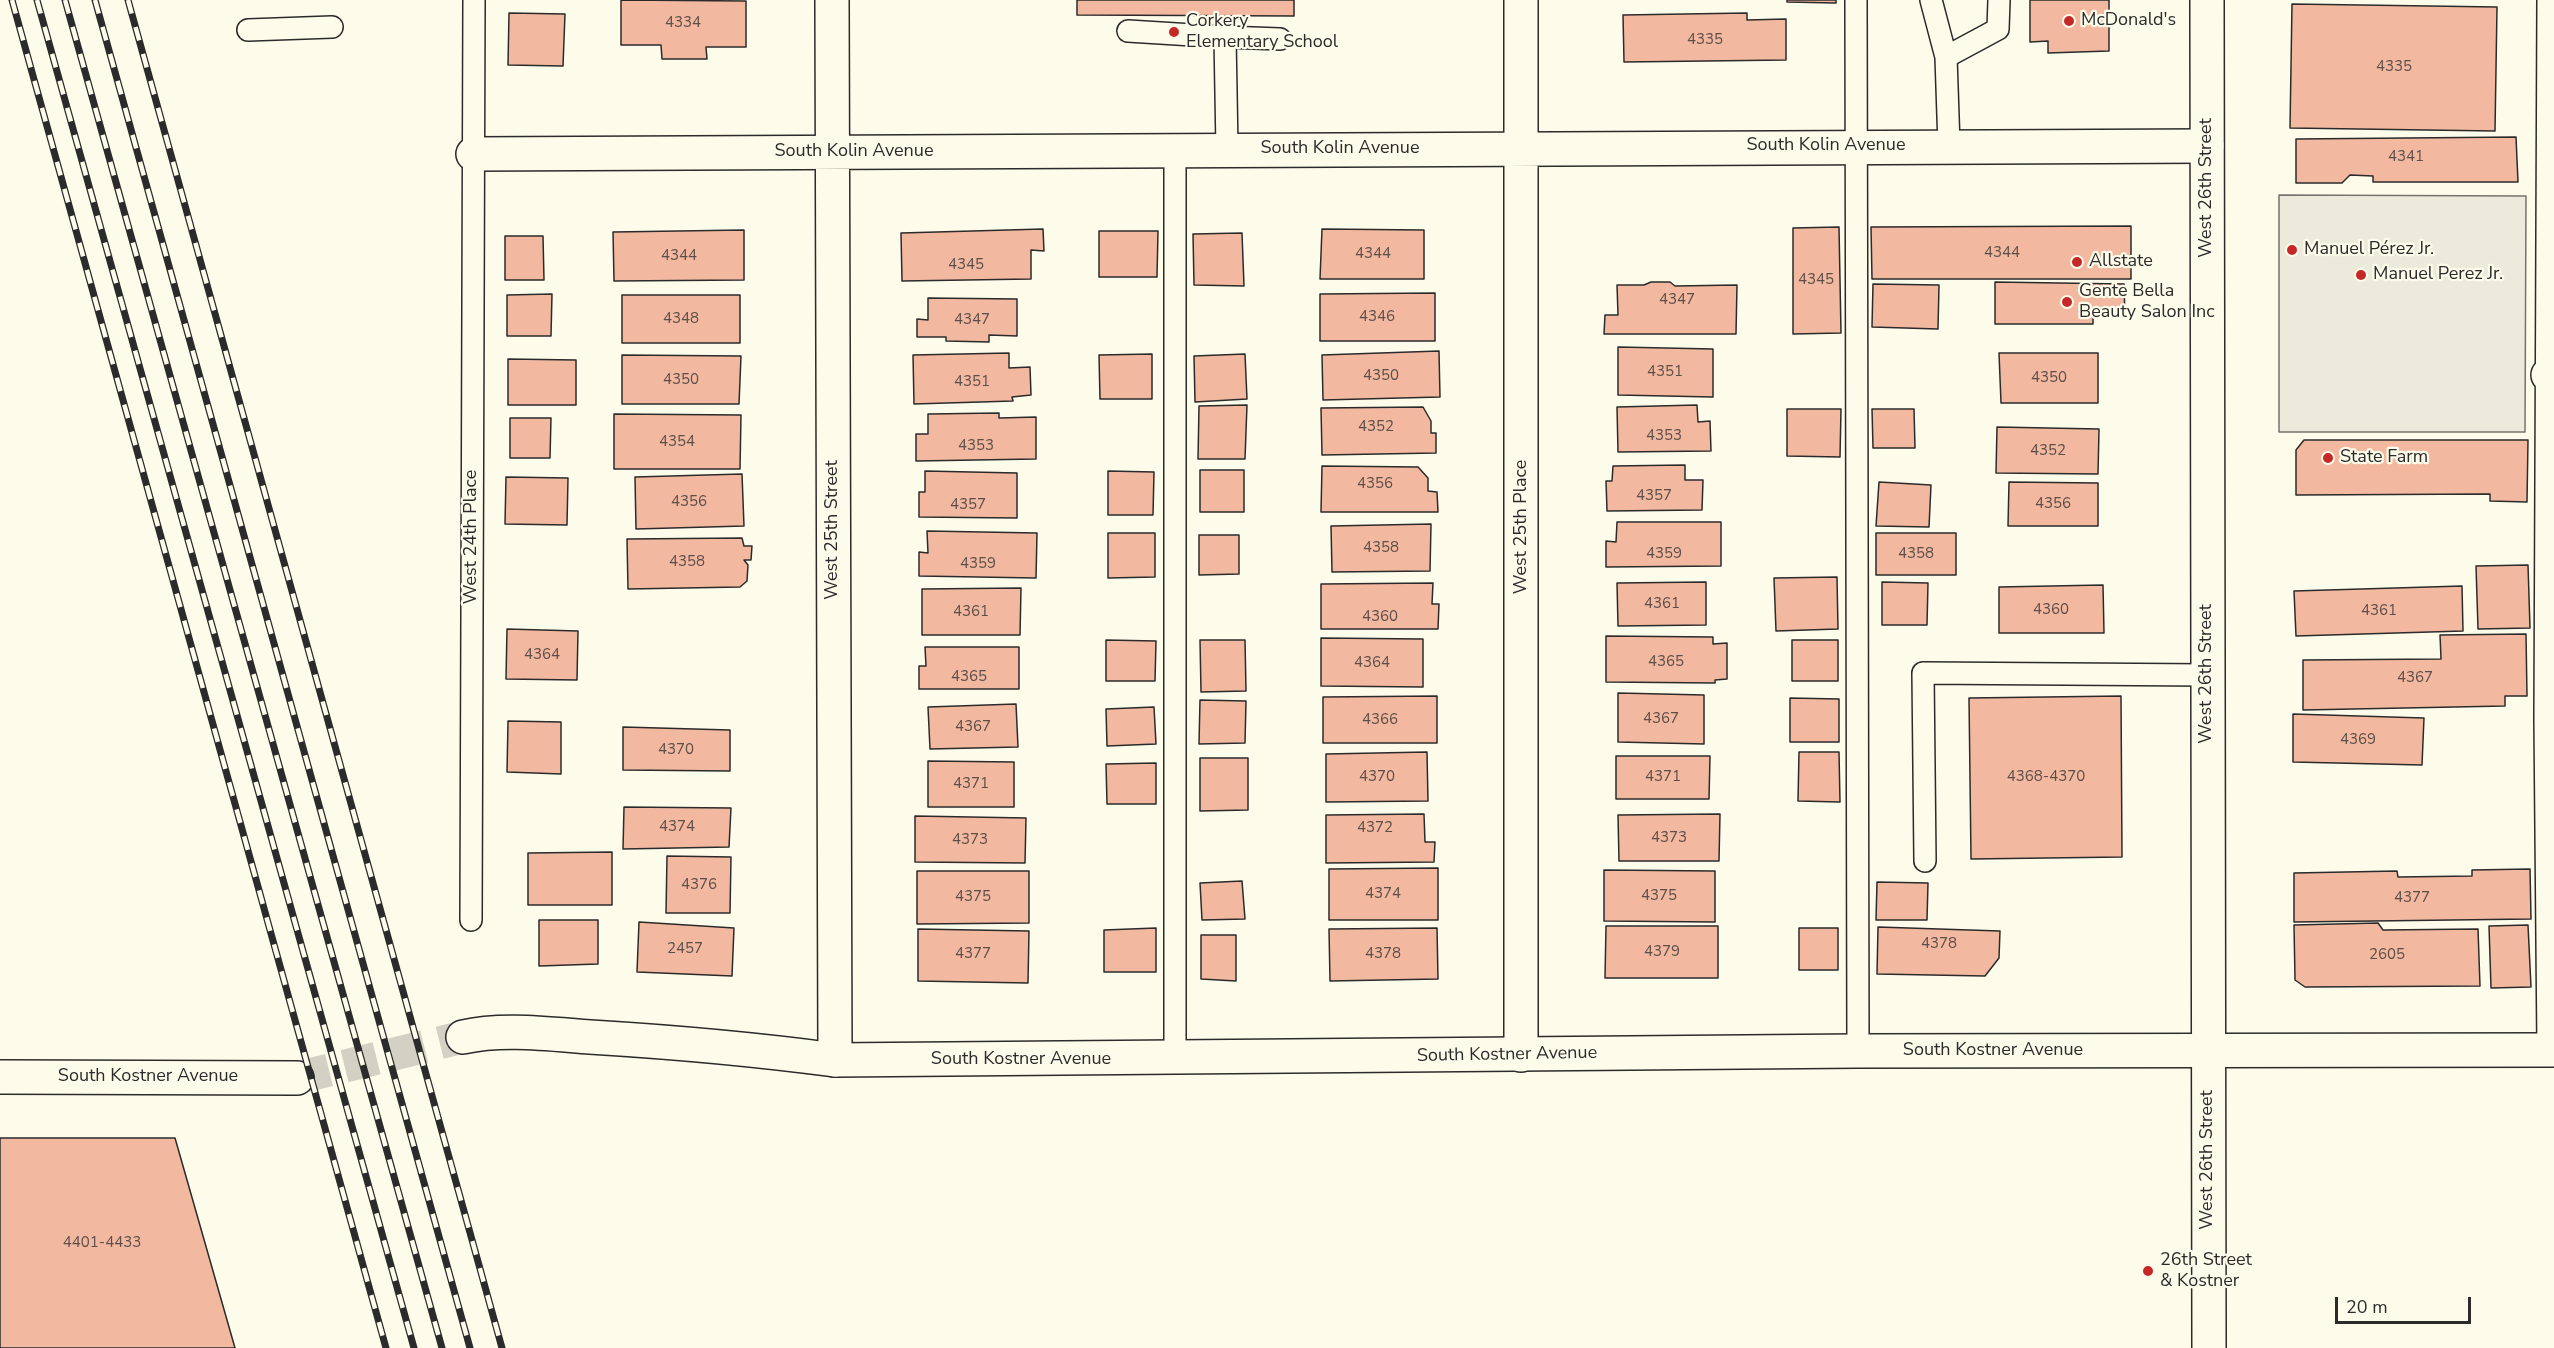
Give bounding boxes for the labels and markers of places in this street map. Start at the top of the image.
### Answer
place label: McDonald's [2081,10,2176,32]
place label: Corkery Elementary School [1186,11,1338,54]
marker: McDonald's [2062,14,2076,28]
marker: Corkery Elementary School [1167,25,1181,39]
place label: Manuel Pérez Jr. [2304,239,2434,261]
marker: Manuel Pérez Jr. [2285,243,2299,257]
place label: Allstate [2089,251,2153,273]
marker: Allstate [2070,255,2084,269]
place label: Manuel Perez Jr. [2373,264,2503,286]
marker: Manuel Perez Jr. [2354,268,2368,282]
place label: Gente Bella Beauty Salon Inc [2079,281,2215,324]
marker: Gente Bella Beauty Salon Inc [2060,295,2074,309]
place label: State Farm [2340,447,2428,469]
marker: State Farm [2321,451,2335,465]
place label: 26th Street & Kostner [2160,1250,2252,1292]
marker: 26th Street & Kostner [2141,1264,2155,1278]

